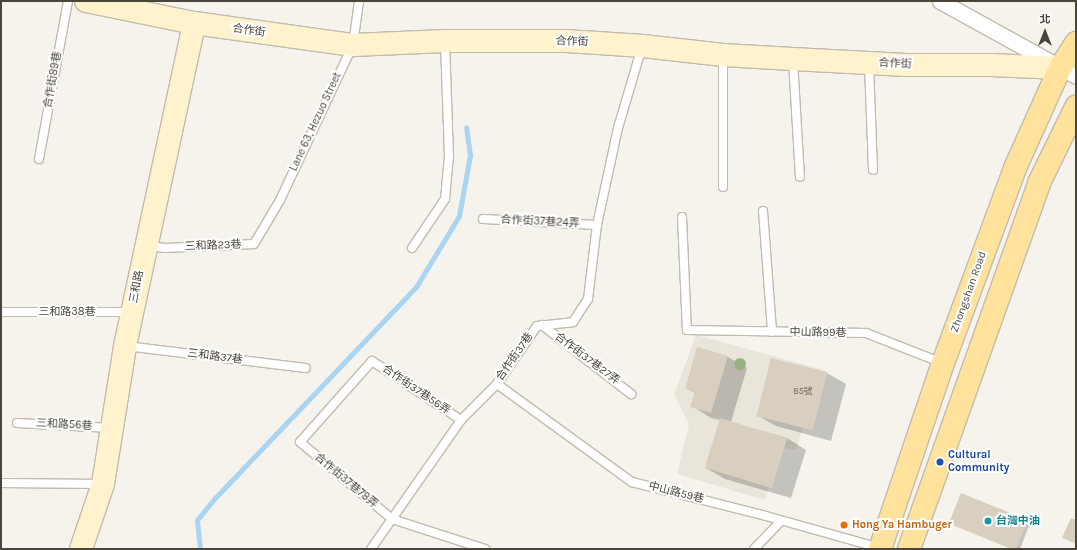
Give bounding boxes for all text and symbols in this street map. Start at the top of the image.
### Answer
north arrow [1025,12,1065,52]
text: 北 [1040,13,1051,26]
street label: 合作街 [232,22,266,40]
street label: 合作街 [555,35,589,49]
street label: 合作街89巷 [42,51,64,109]
street label: 合作街 [878,57,912,71]
street label: Lane 63, Hezuo Street [287,70,345,174]
street label: 合作街37巷24弄 [500,213,580,231]
street label: 三和路23巷 [184,238,242,254]
street label: Zhongshan Road [948,250,990,334]
street label: 三和路 [127,270,147,304]
street label: 三和路38巷 [38,305,96,319]
street label: 中山路99巷 [790,326,846,340]
street label: 合作街37巷 [494,330,536,384]
street label: 合作街37巷27弄 [552,330,622,388]
street label: 三和路37巷 [187,347,243,367]
street label: 合作街37巷56弄 [379,362,453,418]
house number: 85號 [793,386,813,396]
street label: 三和路56巷 [35,417,93,433]
place label: Cultural Community [948,449,1009,475]
street label: 合作街37巷78弄 [312,451,380,511]
marker: Cultural Community [935,457,945,467]
street label: 中山路59巷 [647,480,705,506]
place label: 台灣中油 [996,514,1040,528]
marker: 台灣中油 [983,516,993,526]
place label: Hong Ya Hambuger [852,518,952,532]
marker: Hong Ya Hambuger [839,520,849,530]

